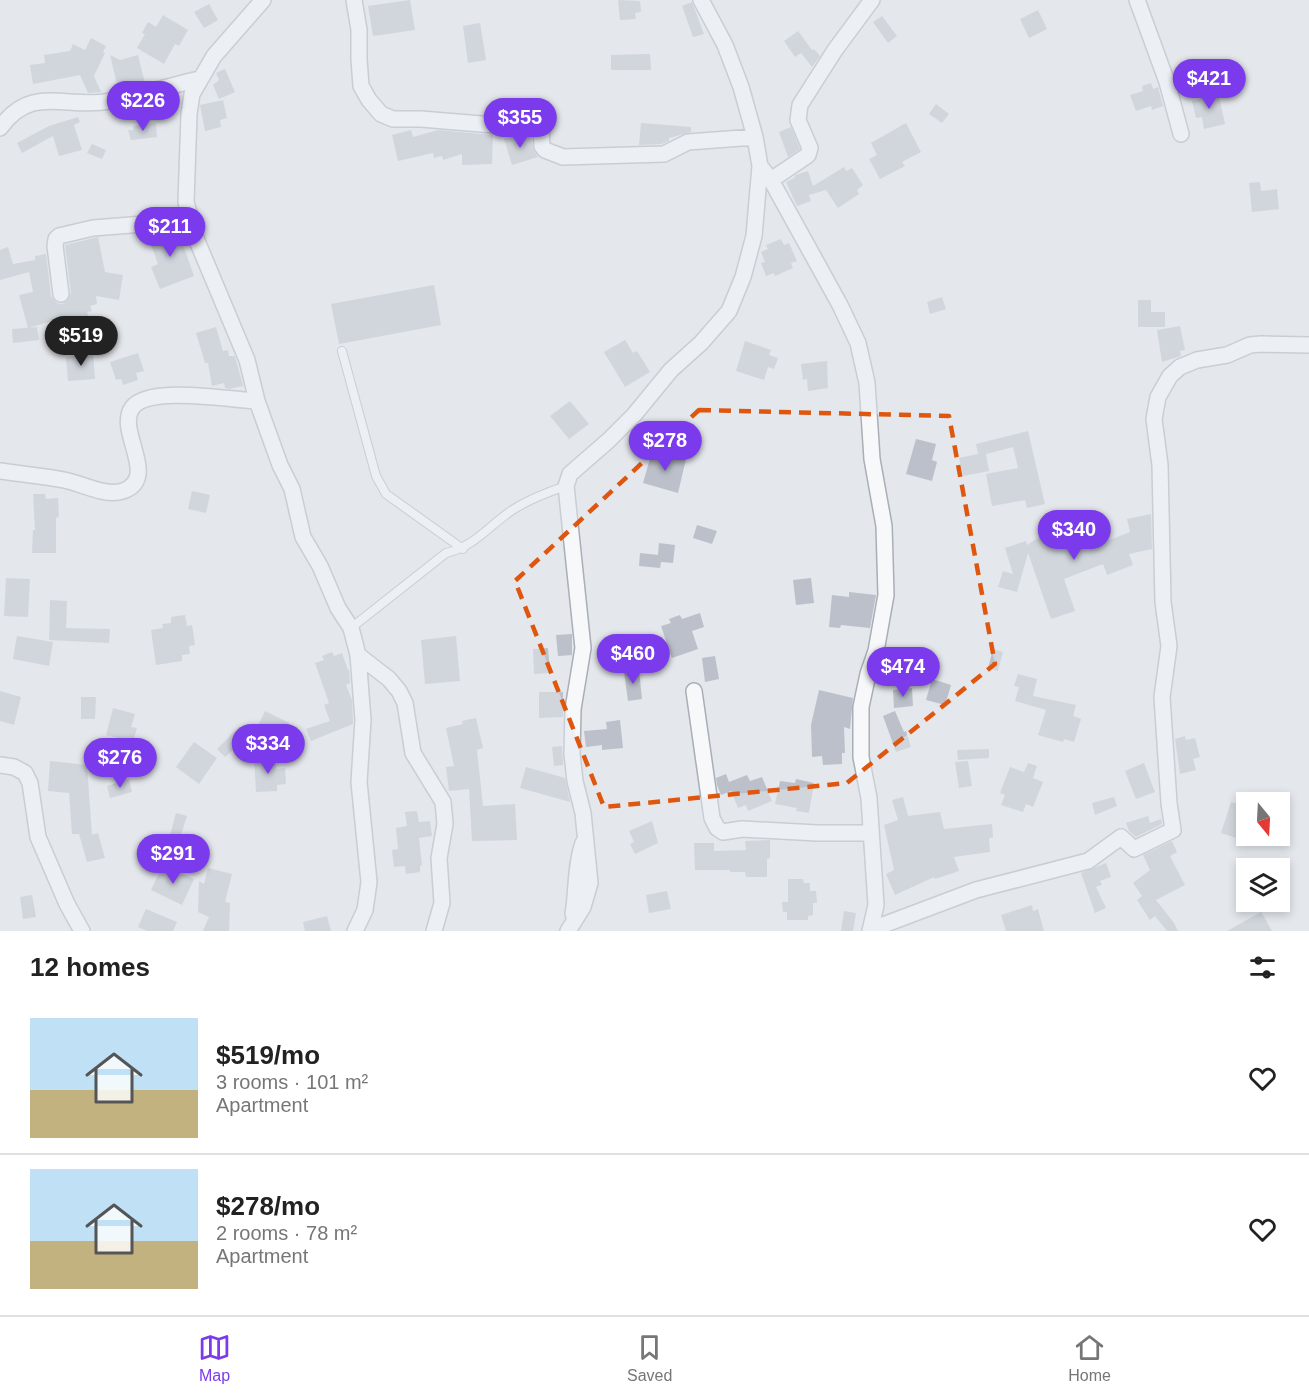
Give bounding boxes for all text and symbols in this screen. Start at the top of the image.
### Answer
pin: $421 [1173,59,1245,110]
text: $421 [1187,67,1231,89]
pin: $226 [107,81,179,132]
text: $226 [121,89,165,111]
pin: $355 [484,98,556,149]
text: $355 [498,106,542,128]
pin: $211 [134,207,206,258]
text: $211 [148,215,192,237]
pin: $519 [45,316,117,367]
text: $519 [59,324,103,346]
pin: $278 [629,421,701,472]
text: $278 [643,429,687,451]
pin: $340 [1038,510,1110,561]
text: $340 [1052,518,1096,540]
pin: $460 [597,634,669,685]
text: $460 [611,642,655,664]
pin: $474 [867,647,939,698]
text: $474 [881,655,925,677]
pin: $334 [232,724,304,775]
text: $334 [246,732,290,754]
pin: $276 [84,738,156,789]
text: $276 [98,746,142,768]
north arrow [1236,792,1290,846]
map controls [1236,792,1290,912]
pin: $291 [137,834,209,885]
text: $291 [151,842,195,864]
button: layers [1236,858,1290,912]
icon: filters [1246,951,1279,984]
text: 12 homes [30,952,150,982]
text: $519/mo [216,1040,320,1070]
icon: home [78,1042,150,1114]
icon: heart [1246,1062,1279,1095]
text: 3 rooms · 101 m² [216,1071,368,1093]
text: Apartment [216,1094,308,1116]
text: $278/mo [216,1191,320,1221]
icon: home [78,1193,150,1265]
icon: heart [1246,1213,1279,1246]
text: 2 rooms · 78 m² [216,1222,357,1244]
text: Apartment [216,1245,308,1267]
tab: Map [198,1331,231,1385]
tab: Saved [627,1331,672,1385]
tab: Home [1068,1331,1111,1385]

